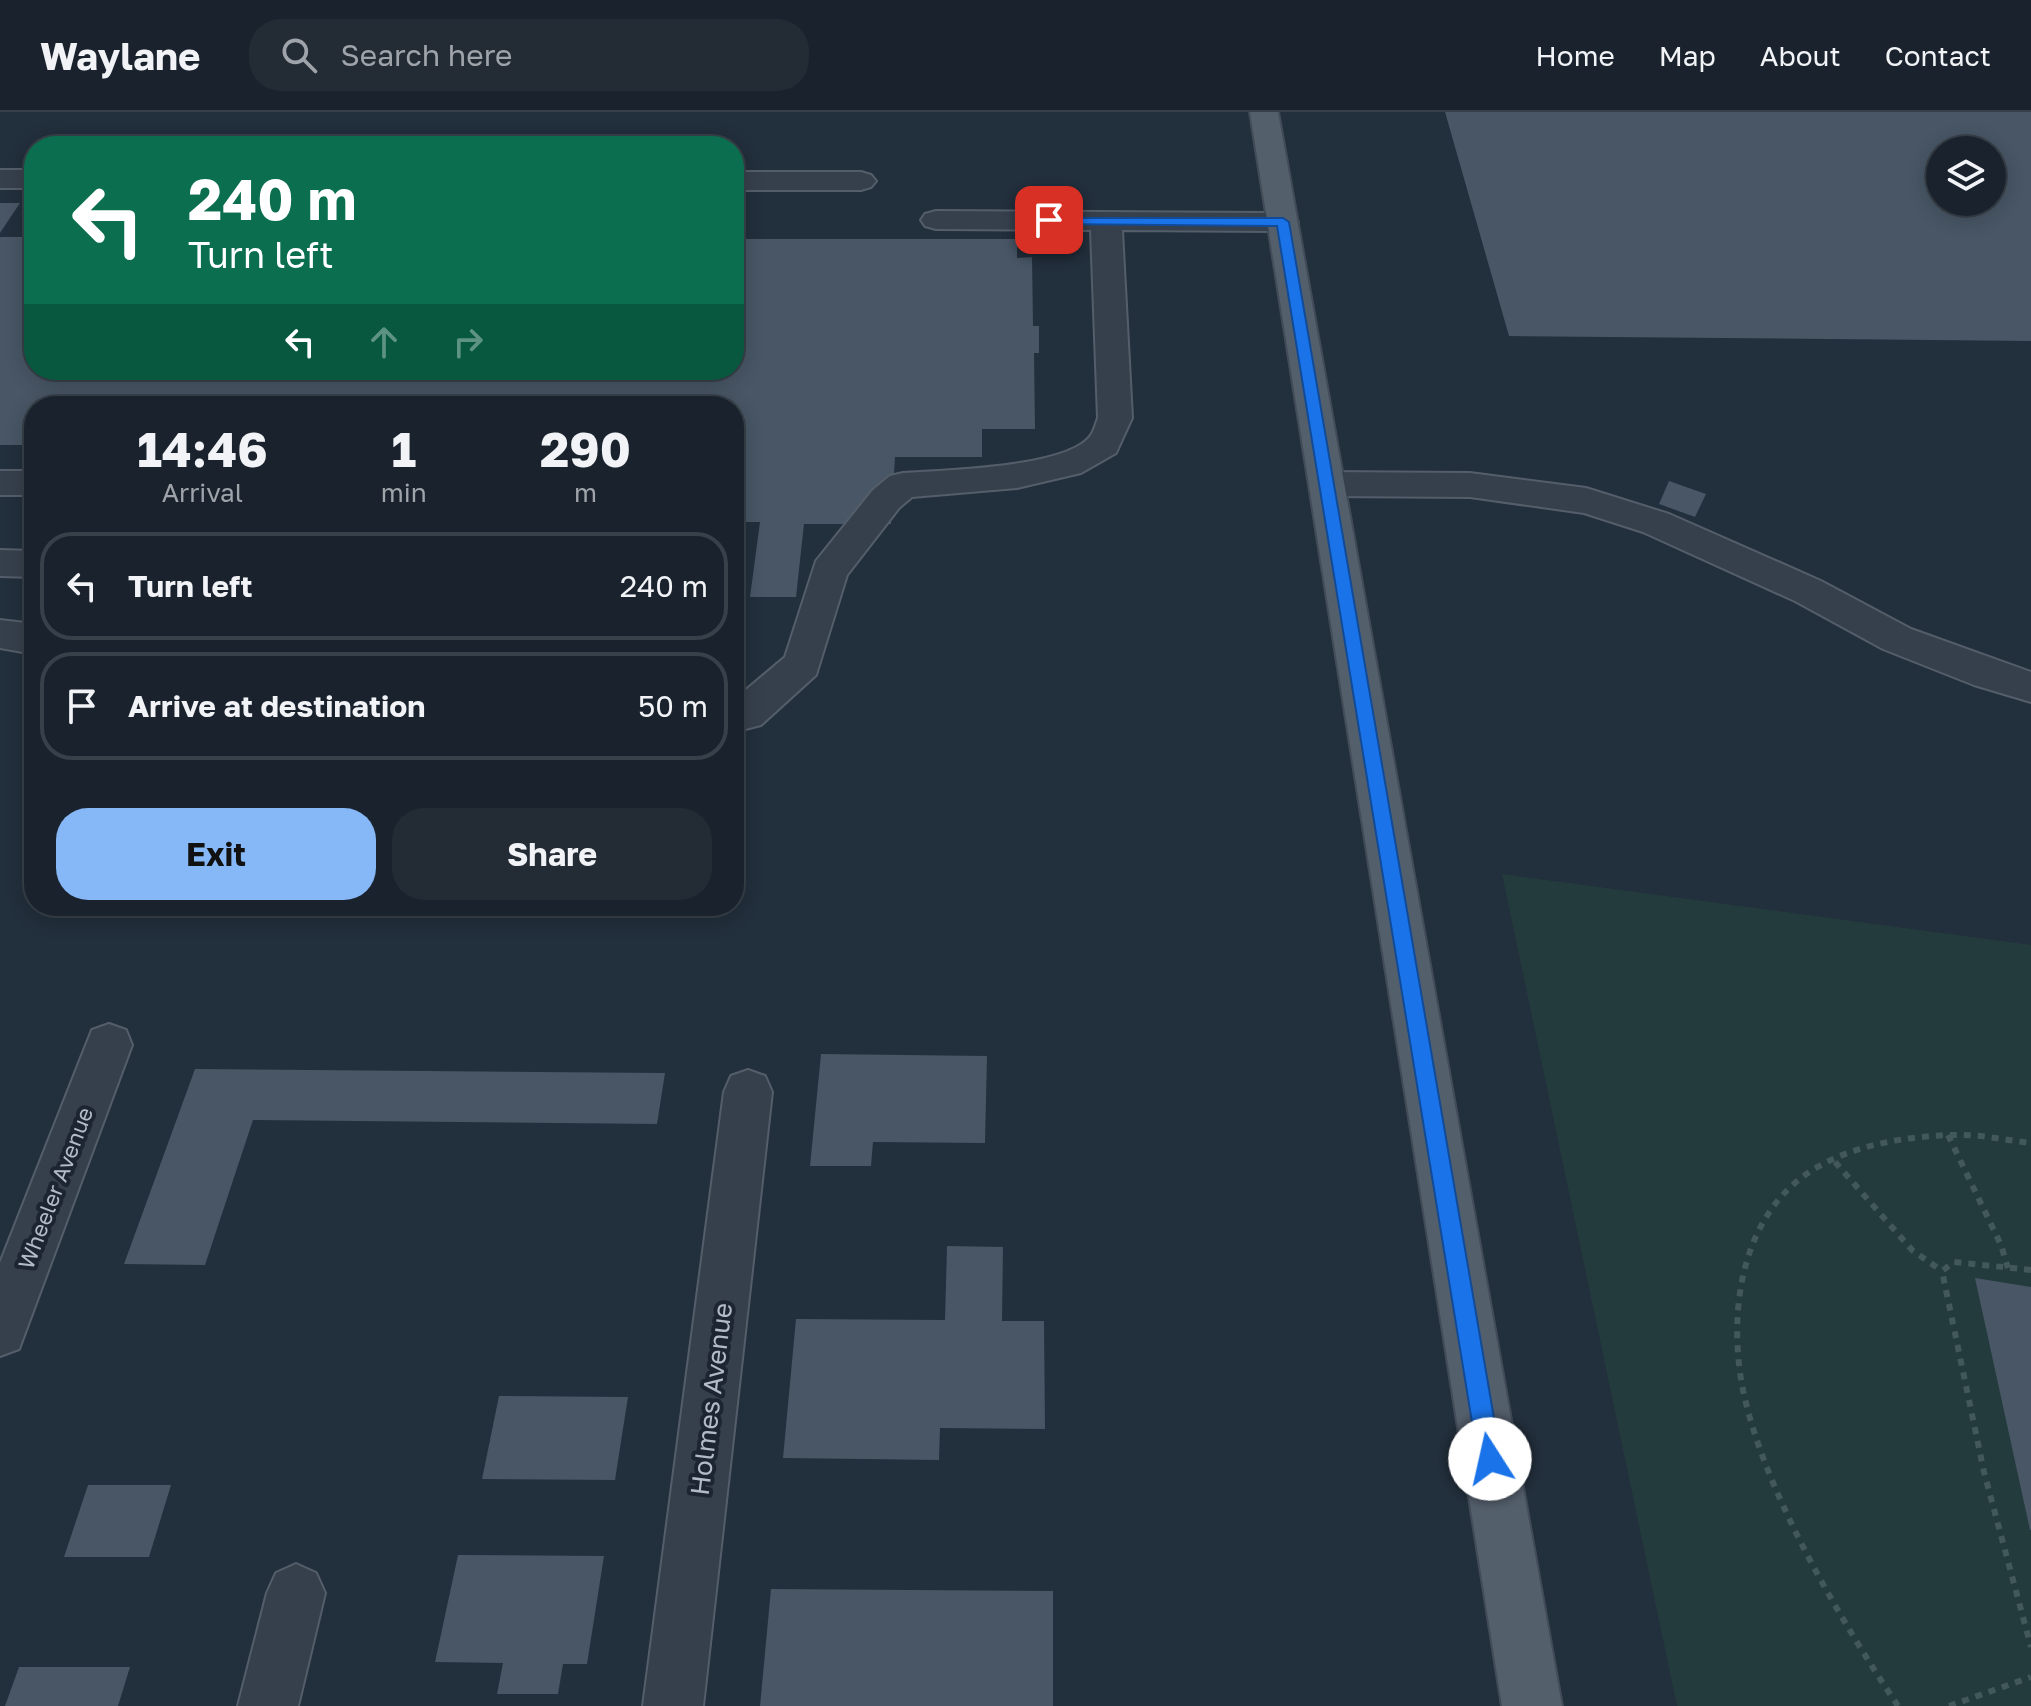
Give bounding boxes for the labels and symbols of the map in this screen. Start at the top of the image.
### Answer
pin [1015,186,1083,254]
street label: Wheeler Avenue [12,1103,98,1273]
street label: Holmes Avenue [684,1301,738,1497]
position arrow [1448,1417,1532,1501]

